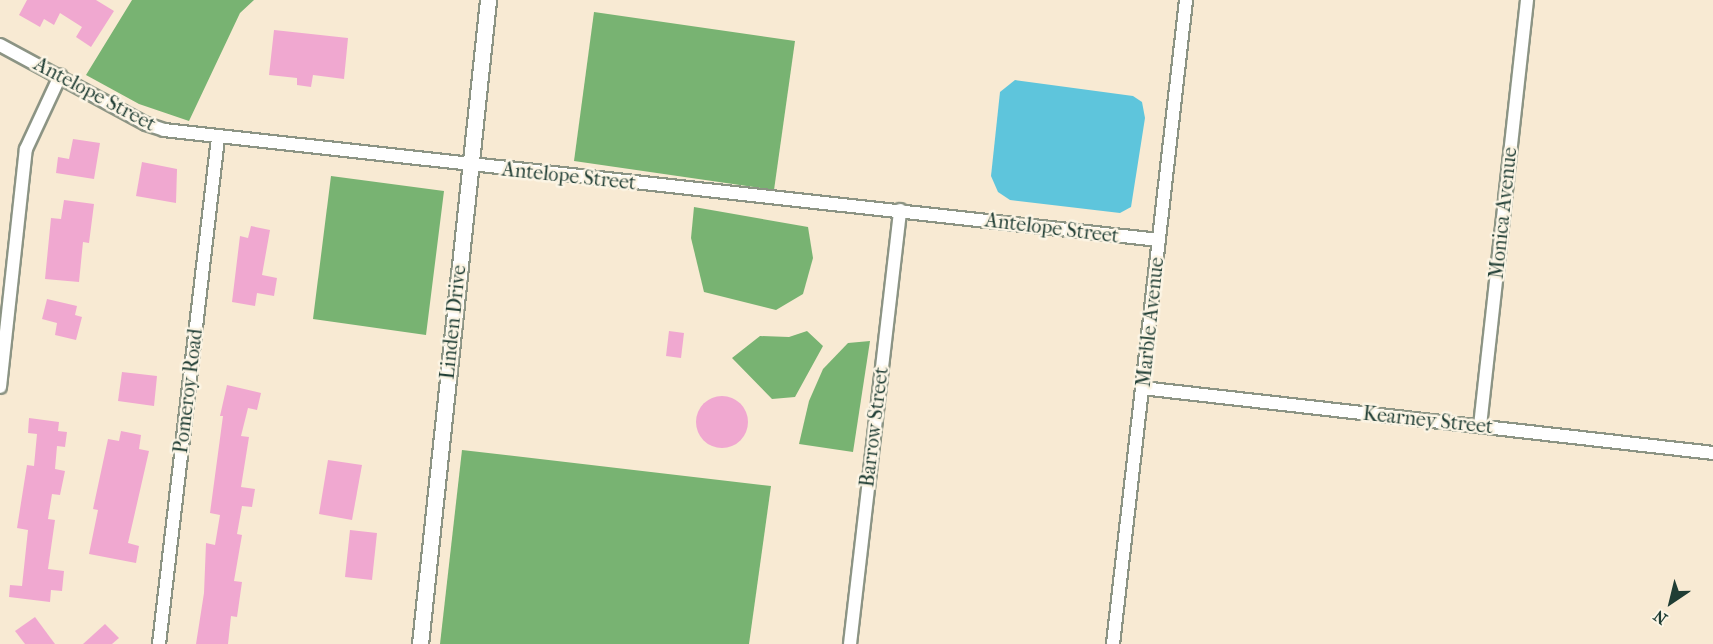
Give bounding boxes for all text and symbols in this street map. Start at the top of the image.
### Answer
street label: Antelope Street [30,52,160,136]
street label: Monica Avenue [1484,146,1522,280]
street label: Antelope Street [501,157,637,195]
street label: Antelope Street [984,208,1120,248]
street label: Marble Avenue [1131,256,1169,388]
street label: Linden Drive [435,264,471,380]
street label: Pomeroy Road [168,327,208,455]
street label: Barrow Street [855,366,893,488]
street label: Kearney Street [1362,401,1494,439]
north arrow [1641,572,1701,632]
text: N [1650,606,1671,628]

